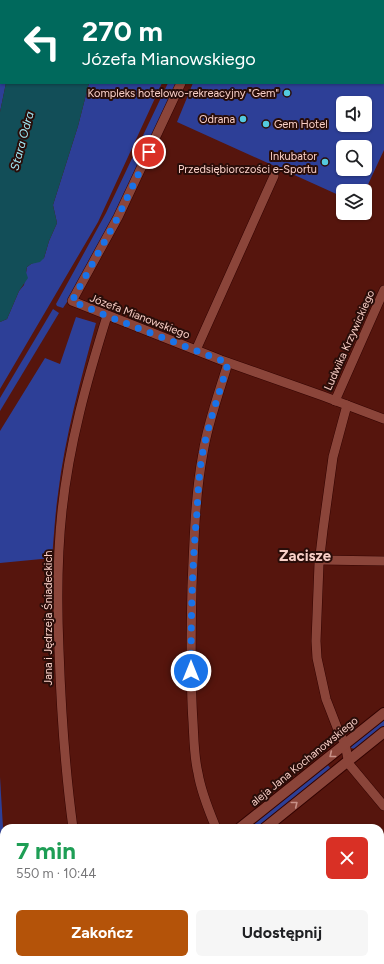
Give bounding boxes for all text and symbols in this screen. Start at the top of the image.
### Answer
text: 270 m [82,14,163,48]
icon: left [16,16,68,68]
text: Józefa Mianowskiego [82,48,256,70]
place label: Kompleks hotelowo-rekreacyjny "Gem" [87,87,279,100]
marker: Kompleks hotelowo-rekreacyjny "Gem" [282,88,292,98]
map controls [336,96,372,220]
button: sound [336,96,372,132]
water label: Stara Odra [7,110,37,172]
place label: Odrana [199,113,235,126]
marker: Odrana [238,114,248,124]
place label: Gem Hotel [274,118,328,131]
marker: Gem Hotel [261,119,271,129]
pin [132,135,166,169]
button: search [336,140,372,176]
icon: arrive [138,141,160,163]
place label: Inkubator Przedsiębiorczości e-Sportu [178,150,317,176]
marker: Inkubator Przedsiębiorczości e-Sportu [320,157,330,167]
button: layers [336,184,372,220]
street label: Ludwika Krzywickiego [321,288,377,392]
street label: Józefa Mianowskiego [88,291,192,342]
district label: Zacisze [279,547,332,565]
street label: Jana i Jędrzeja Śniadeckich [41,551,55,685]
position arrow [170,650,212,692]
street label: aleja Jana Kochanowskiego [248,714,361,809]
one-way arrow [329,751,336,758]
one-way arrow [290,801,298,808]
text: 7 min [16,836,76,865]
button: close [326,837,368,879]
text: 550 m · 10:44 [16,866,96,881]
button: Zakończ [16,910,188,956]
button: Udostępnij [196,910,368,956]

